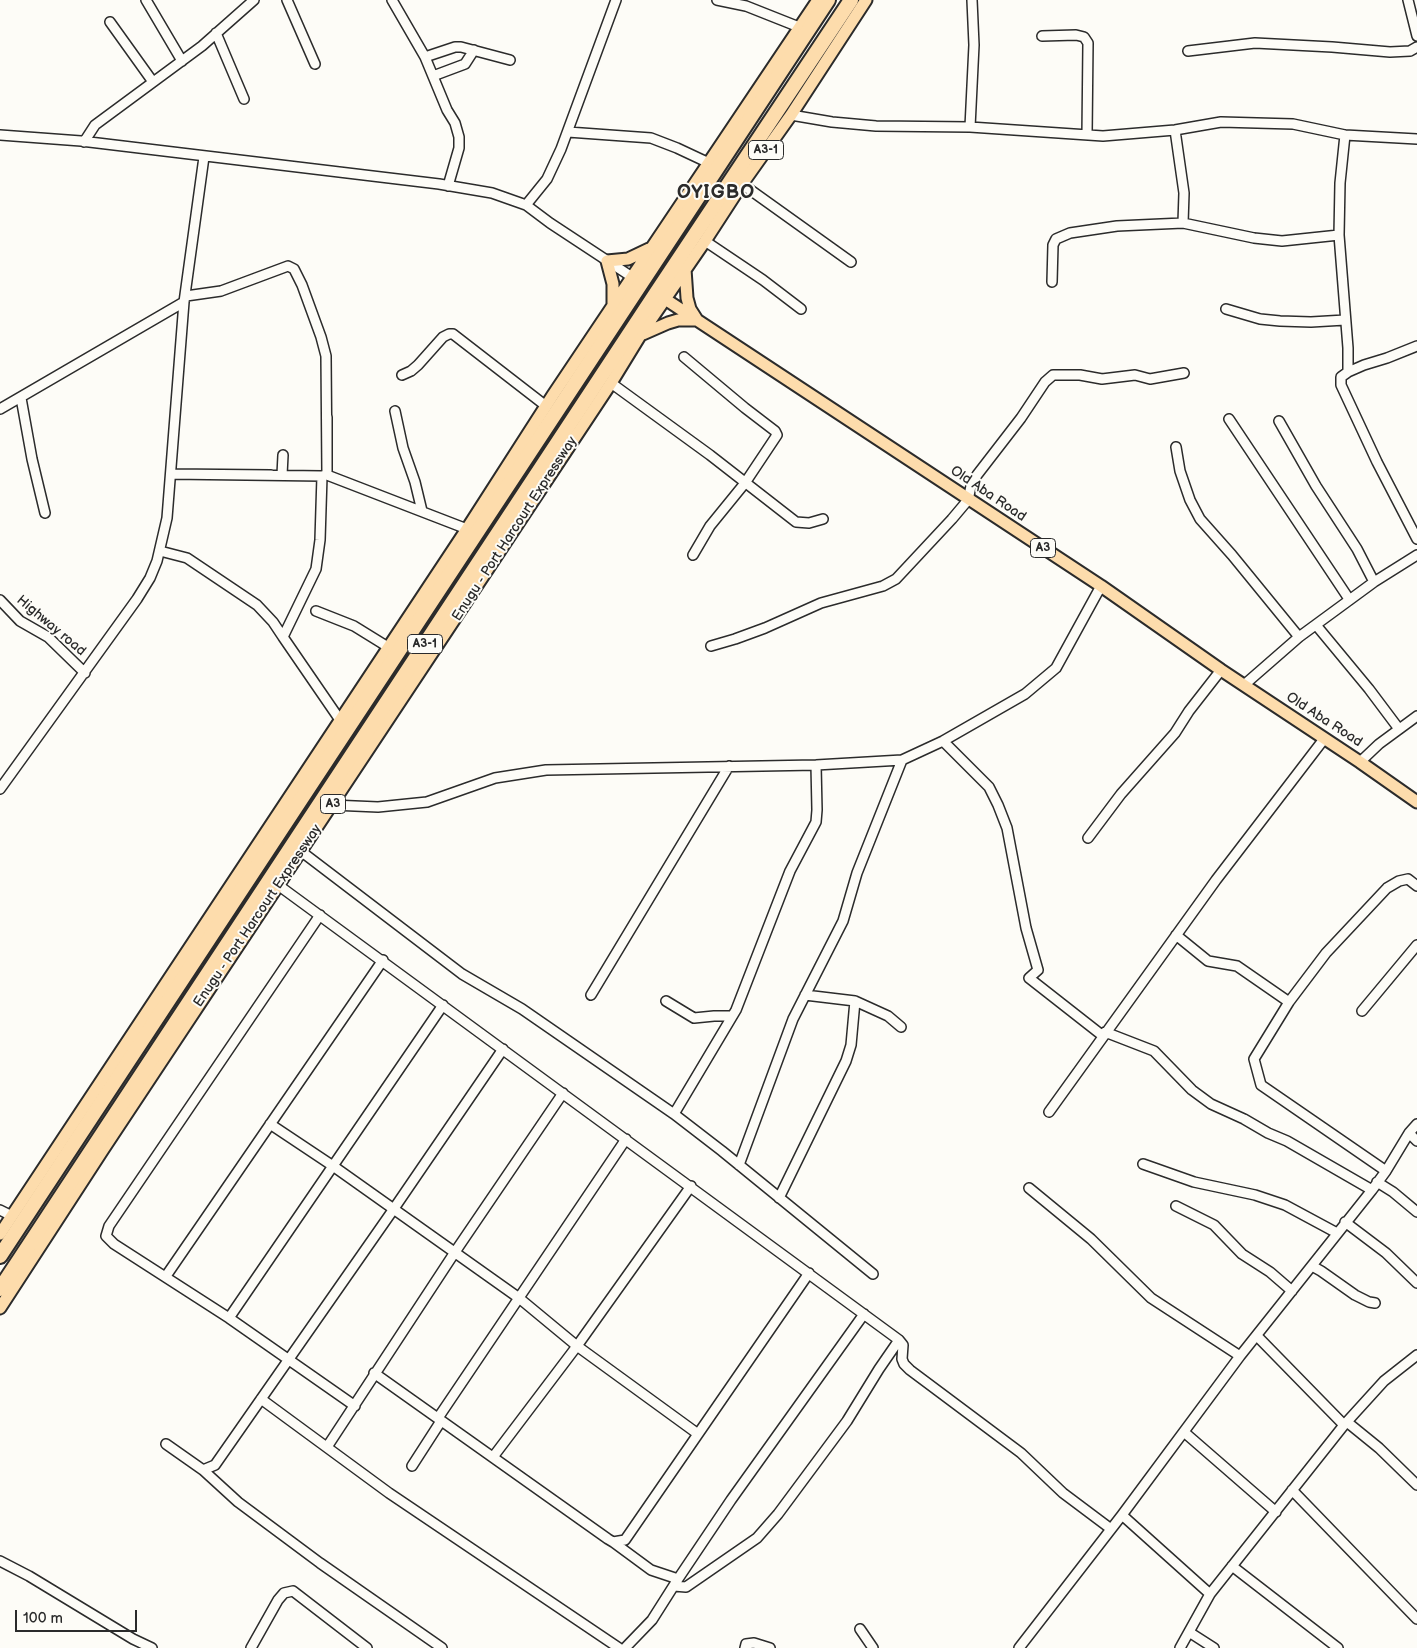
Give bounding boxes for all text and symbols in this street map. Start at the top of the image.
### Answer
road number: A3-1 [748,140,784,160]
district label: OYIGBO [676,182,756,204]
street label: Enugu - Port Harcourt Expressway [449,434,581,624]
street label: Old Aba Road [947,463,1029,525]
road number: A3 [1030,538,1056,558]
street label: Highway road [13,592,89,660]
road number: A3-1 [408,634,442,654]
street label: Old Aba Road [1283,689,1365,751]
road number: A3 [320,794,346,814]
street label: Enugu - Port Harcourt Expressway [191,822,325,1010]
scale bar [18,1600,140,1632]
text: 100 m [23,1609,63,1628]

